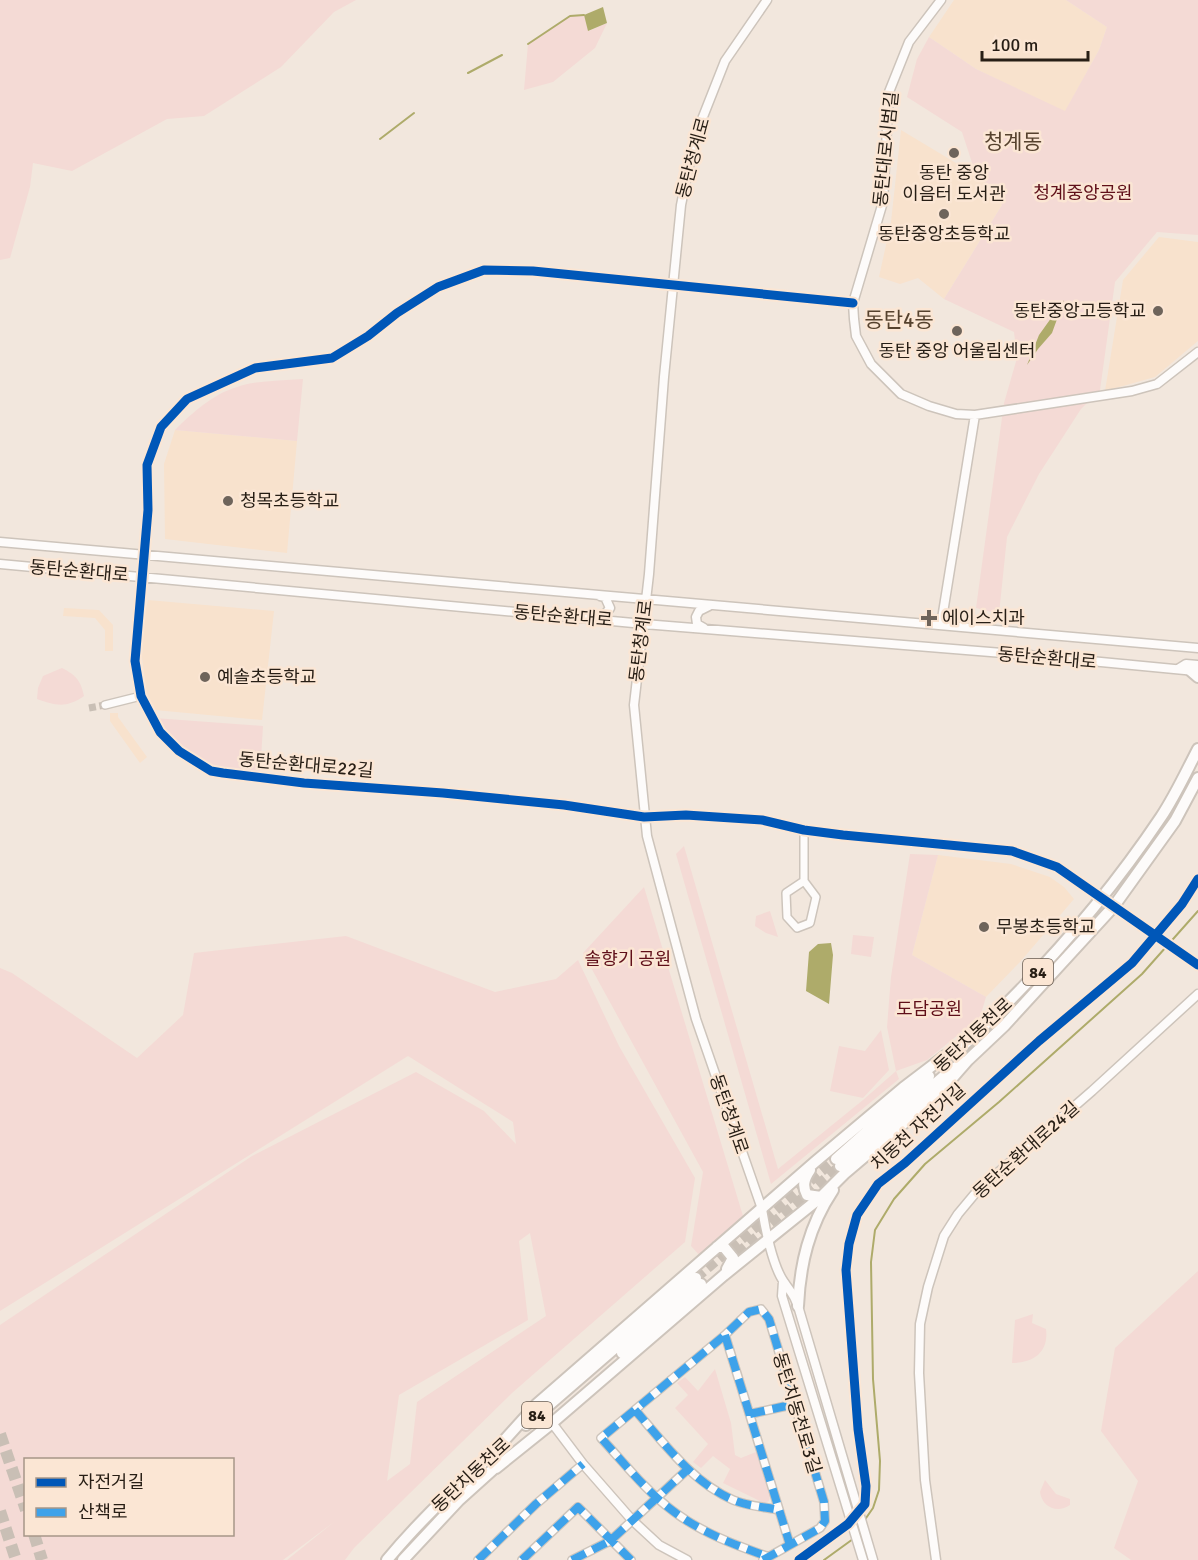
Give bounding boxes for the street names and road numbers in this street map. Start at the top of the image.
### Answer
street label: 동탄대로시범길 [869,90,903,208]
street label: 동탄청계로 [672,115,714,201]
street label: 동탄순환대로 [29,556,129,586]
street label: 동탄청계로 [625,599,657,683]
street label: 동탄순환대로 [513,601,613,631]
street label: 동탄순환대로 [997,643,1097,673]
street label: 동탄순환대로22길 [238,748,374,782]
road number: 84 [1023,959,1053,985]
street label: 동탄치동천로 [929,993,1017,1077]
street label: 동탄청계로 [705,1071,753,1157]
street label: 치동천 자전거길 [866,1079,970,1175]
street label: 동탄순환대로24길 [968,1097,1084,1203]
street label: 동탄치동천로3길 [768,1350,826,1476]
road number: 84 [522,1402,552,1428]
street label: 동탄치동천로 [427,1433,515,1517]

